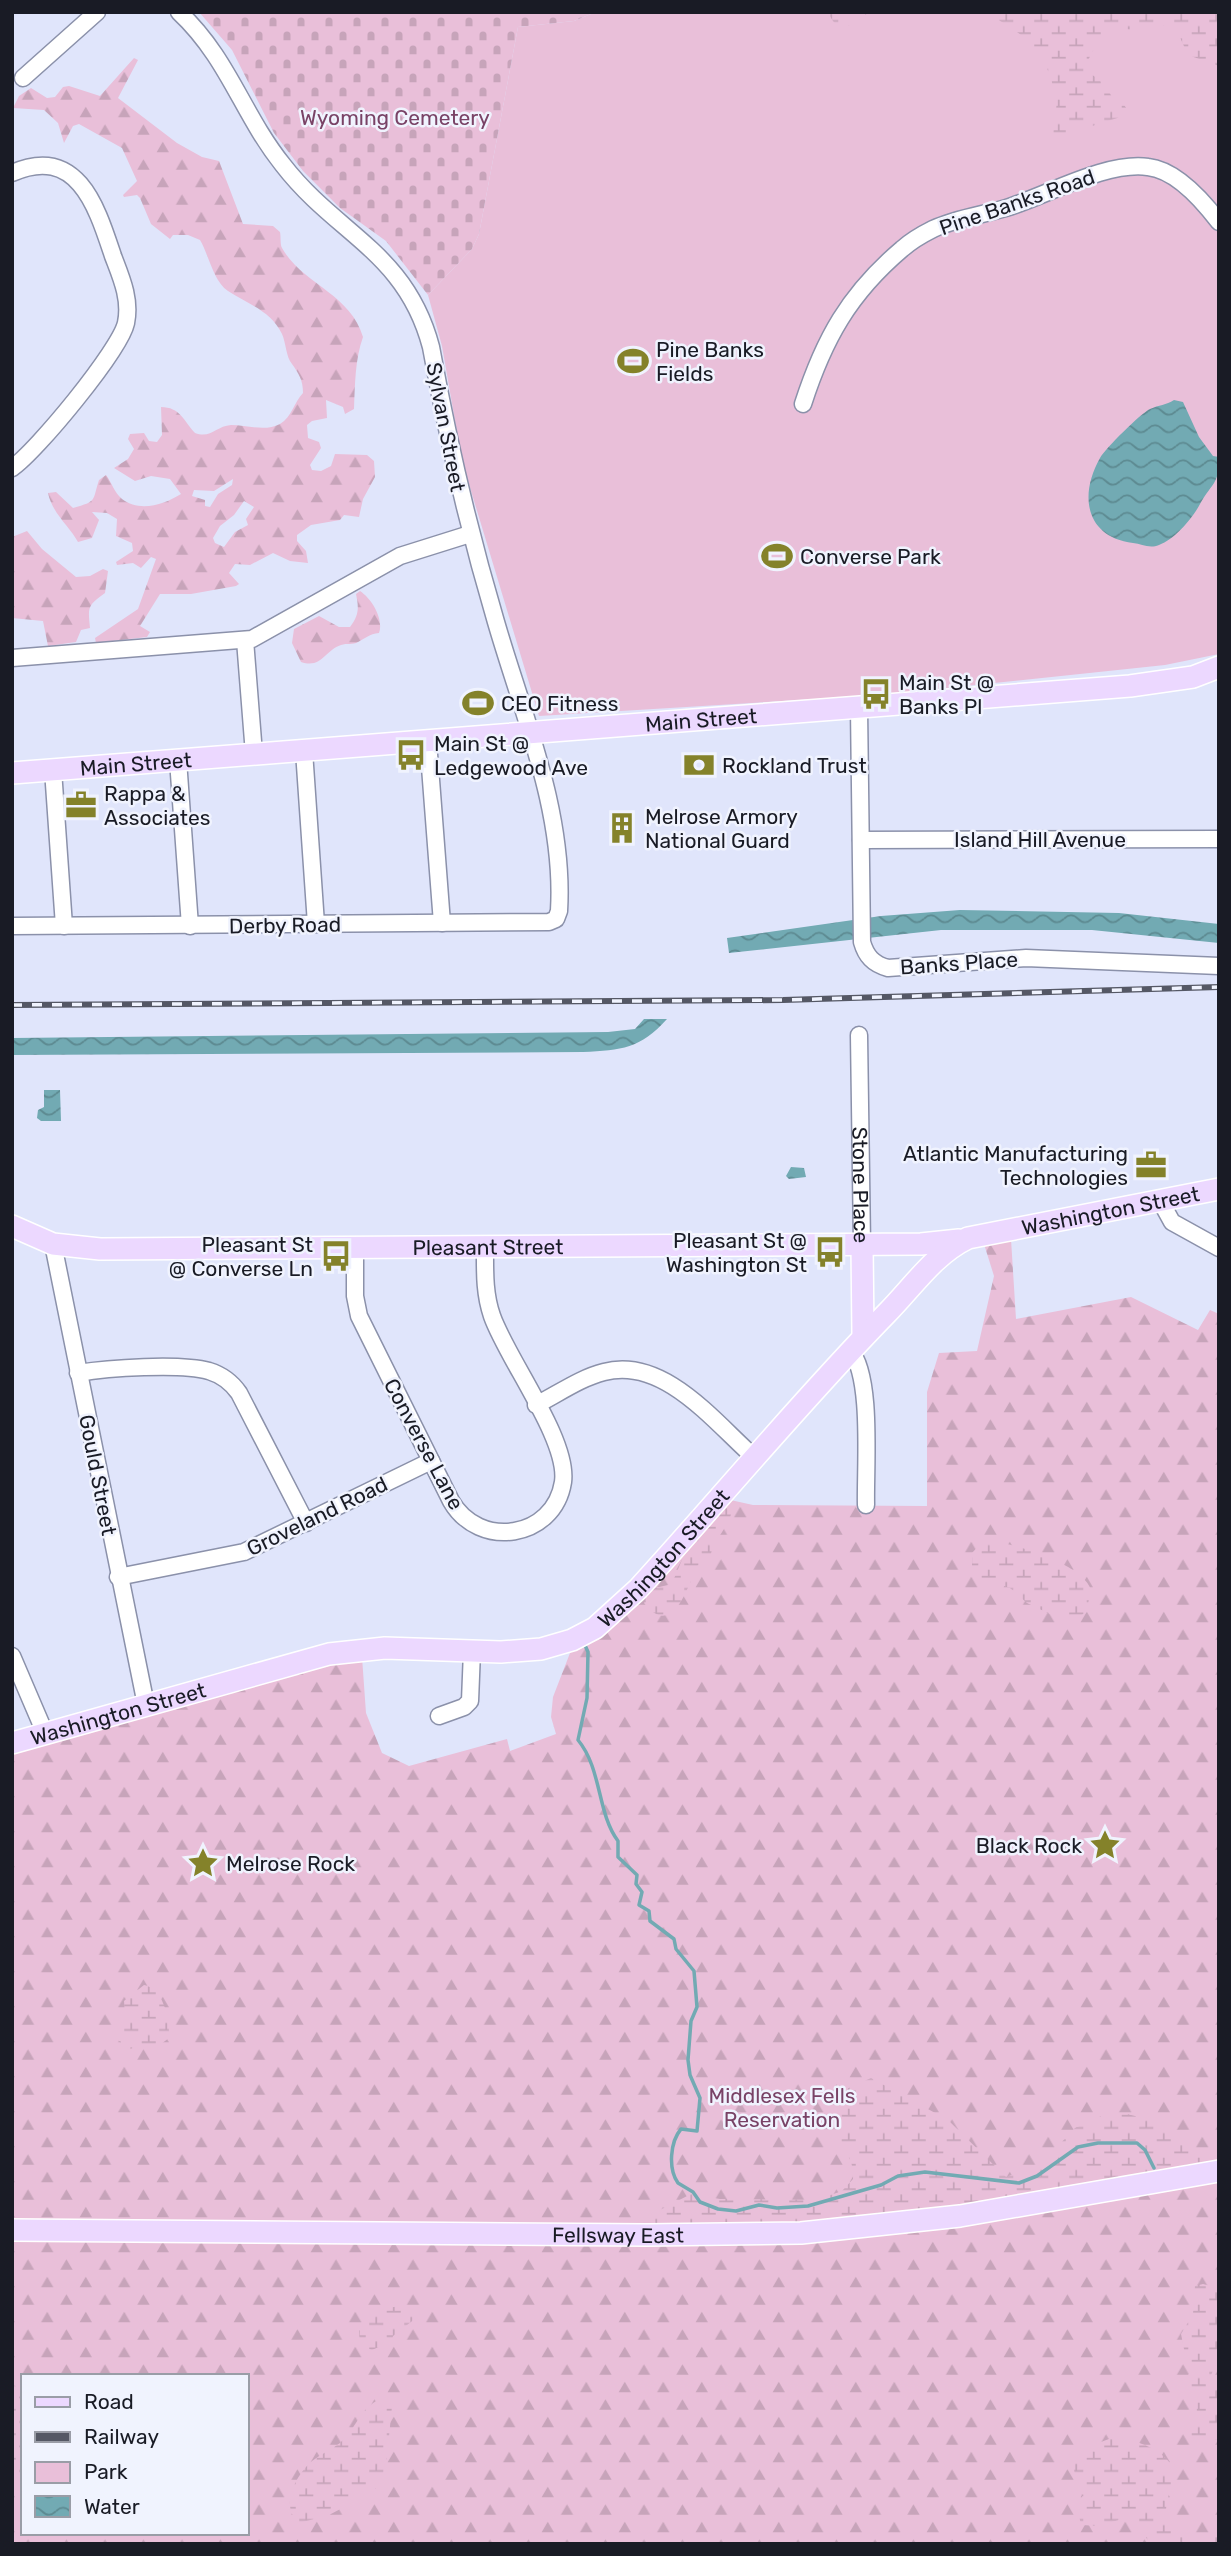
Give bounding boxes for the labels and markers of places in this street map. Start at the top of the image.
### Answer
place label: Pine Banks Fields [656,337,764,386]
sports icon: Pine Banks Fields [616,344,650,378]
sports icon: Converse Park [760,539,794,573]
place label: Converse Park [800,544,941,569]
place label: Main St @ Banks Pl [899,670,994,719]
bus stop icon: Main St @ Banks Pl [859,677,893,711]
sports icon: CEO Fitness [461,686,495,720]
place label: CEO Fitness [501,691,618,716]
place label: Main St @ Ledgewood Ave [434,731,588,780]
bus stop icon: Main St @ Ledgewood Ave [394,738,428,772]
bank icon: Rockland Trust [682,748,716,782]
place label: Rockland Trust [722,753,867,778]
place label: Rappa & Associates [104,781,210,830]
office icon: Rappa & Associates [64,788,98,822]
place label: Melrose Armory National Guard [645,804,798,853]
building icon: Melrose Armory National Guard [605,811,639,845]
place label: Atlantic Manufacturing Technologies [903,1141,1128,1190]
office icon: Atlantic Manufacturing Technologies [1134,1148,1168,1182]
place label: Pleasant St @ Washington St [666,1228,807,1277]
place label: Pleasant St @ Converse Ln [169,1232,313,1281]
bus stop icon: Pleasant St @ Washington St [813,1235,847,1269]
bus stop icon: Pleasant St @ Converse Ln [319,1239,353,1273]
place icon: Black Rock [1088,1828,1122,1862]
place label: Black Rock [976,1833,1082,1858]
place icon: Melrose Rock [186,1846,220,1880]
place label: Melrose Rock [226,1851,355,1876]

